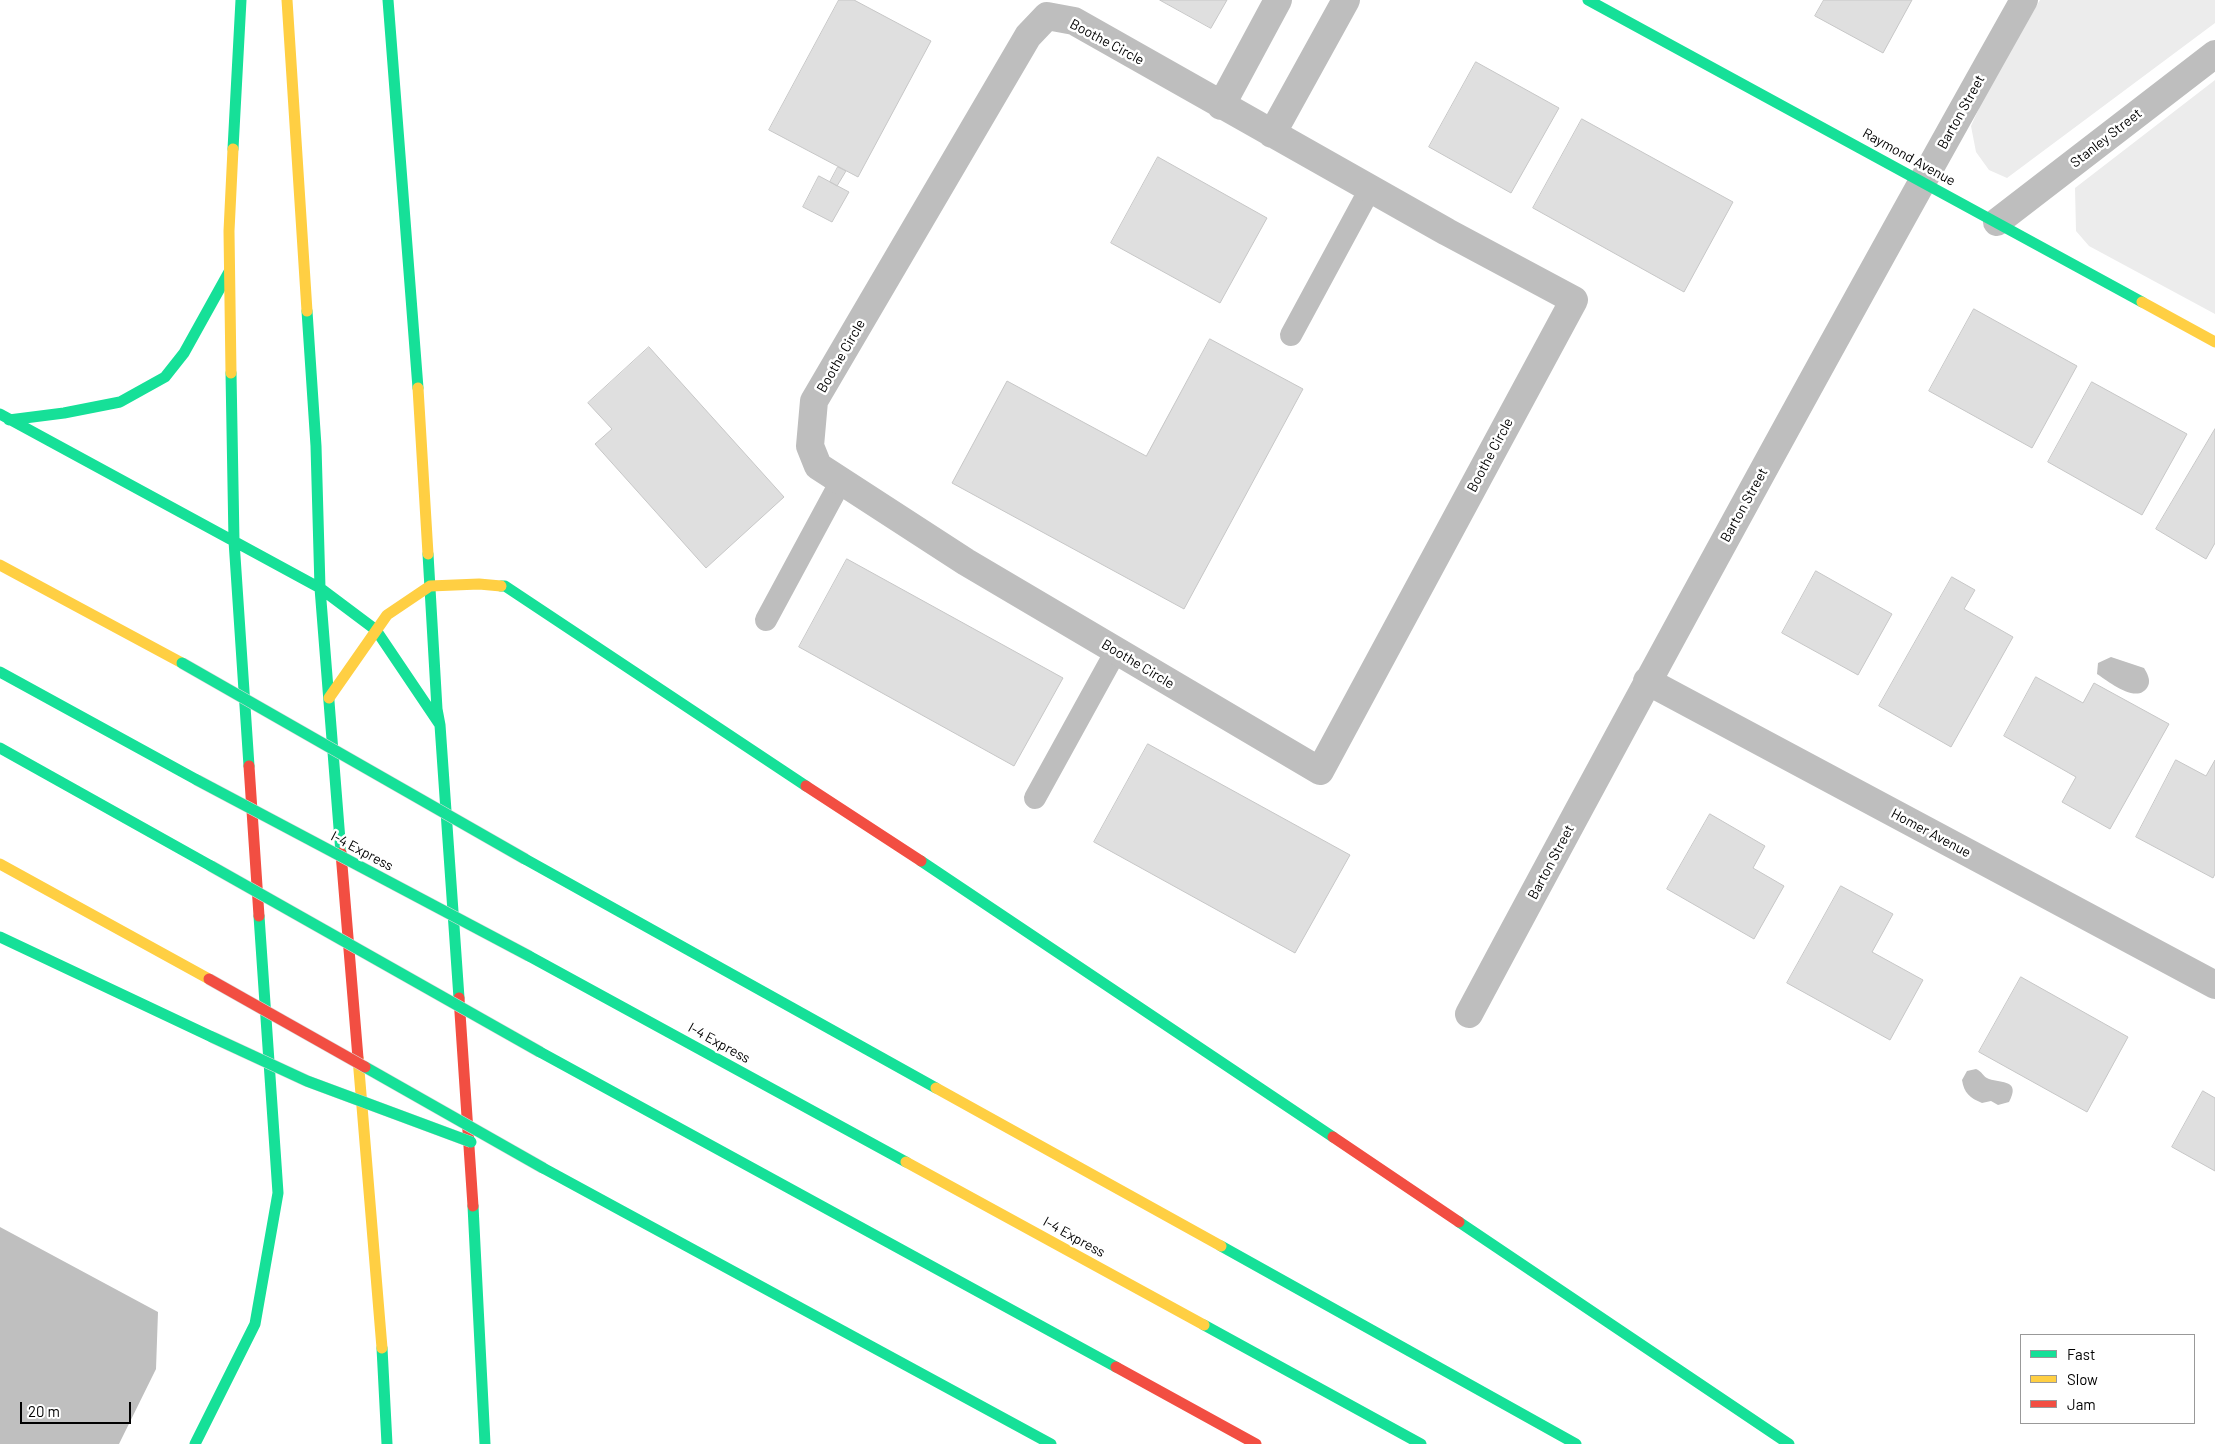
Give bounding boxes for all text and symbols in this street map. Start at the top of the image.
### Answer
street label: Boothe Circle [1067,15,1147,69]
street label: Barton Street [1934,72,1988,152]
street label: Stanley Street [2067,105,2145,171]
street label: Raymond Avenue [1860,125,1958,189]
street label: Boothe Circle [813,316,869,396]
street label: Boothe Circle [1463,415,1517,495]
street label: Barton Street [1717,465,1771,545]
street label: Boothe Circle [1099,636,1177,692]
street label: Homer Avenue [1888,805,1974,861]
street label: Barton Street [1524,822,1578,902]
street label: I-4 Express [328,828,396,874]
street label: I-4 Express [685,1019,753,1067]
street label: I-4 Express [1040,1213,1108,1261]
legend [2020,1334,2195,1424]
text: Fast [2067,1345,2095,1363]
text: Slow [2067,1370,2098,1388]
scale bar [22,1392,134,1424]
text: Jam [2067,1395,2096,1413]
text: 20 m [28,1402,60,1420]

